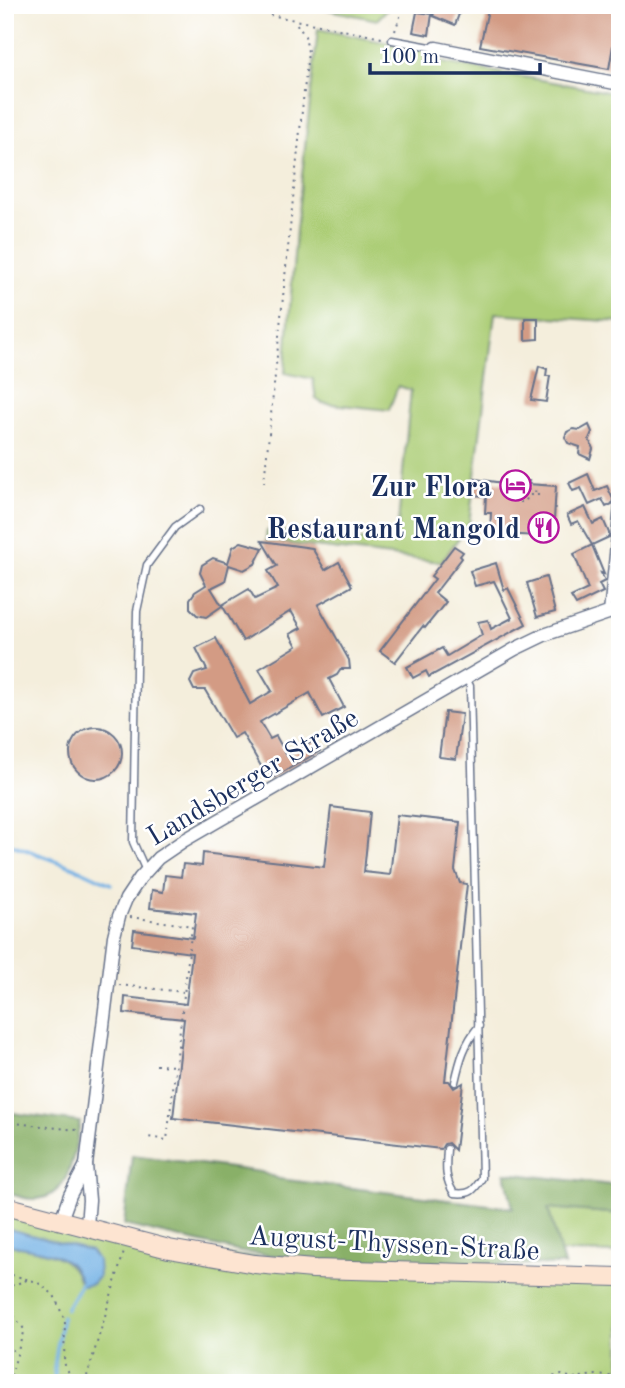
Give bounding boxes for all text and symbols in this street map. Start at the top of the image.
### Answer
scale bar [370,32,539,76]
text: 100 m [380,47,439,68]
hotel icon: Zur Flora [498,469,532,503]
place label: Zur Flora [370,475,492,503]
restaurant icon: Restaurant Mangold [526,511,560,545]
place label: Restaurant Mangold [266,517,520,545]
street label: Landsberger Straße [143,705,364,853]
street label: August-Thyssen-Straße [248,1223,540,1267]

